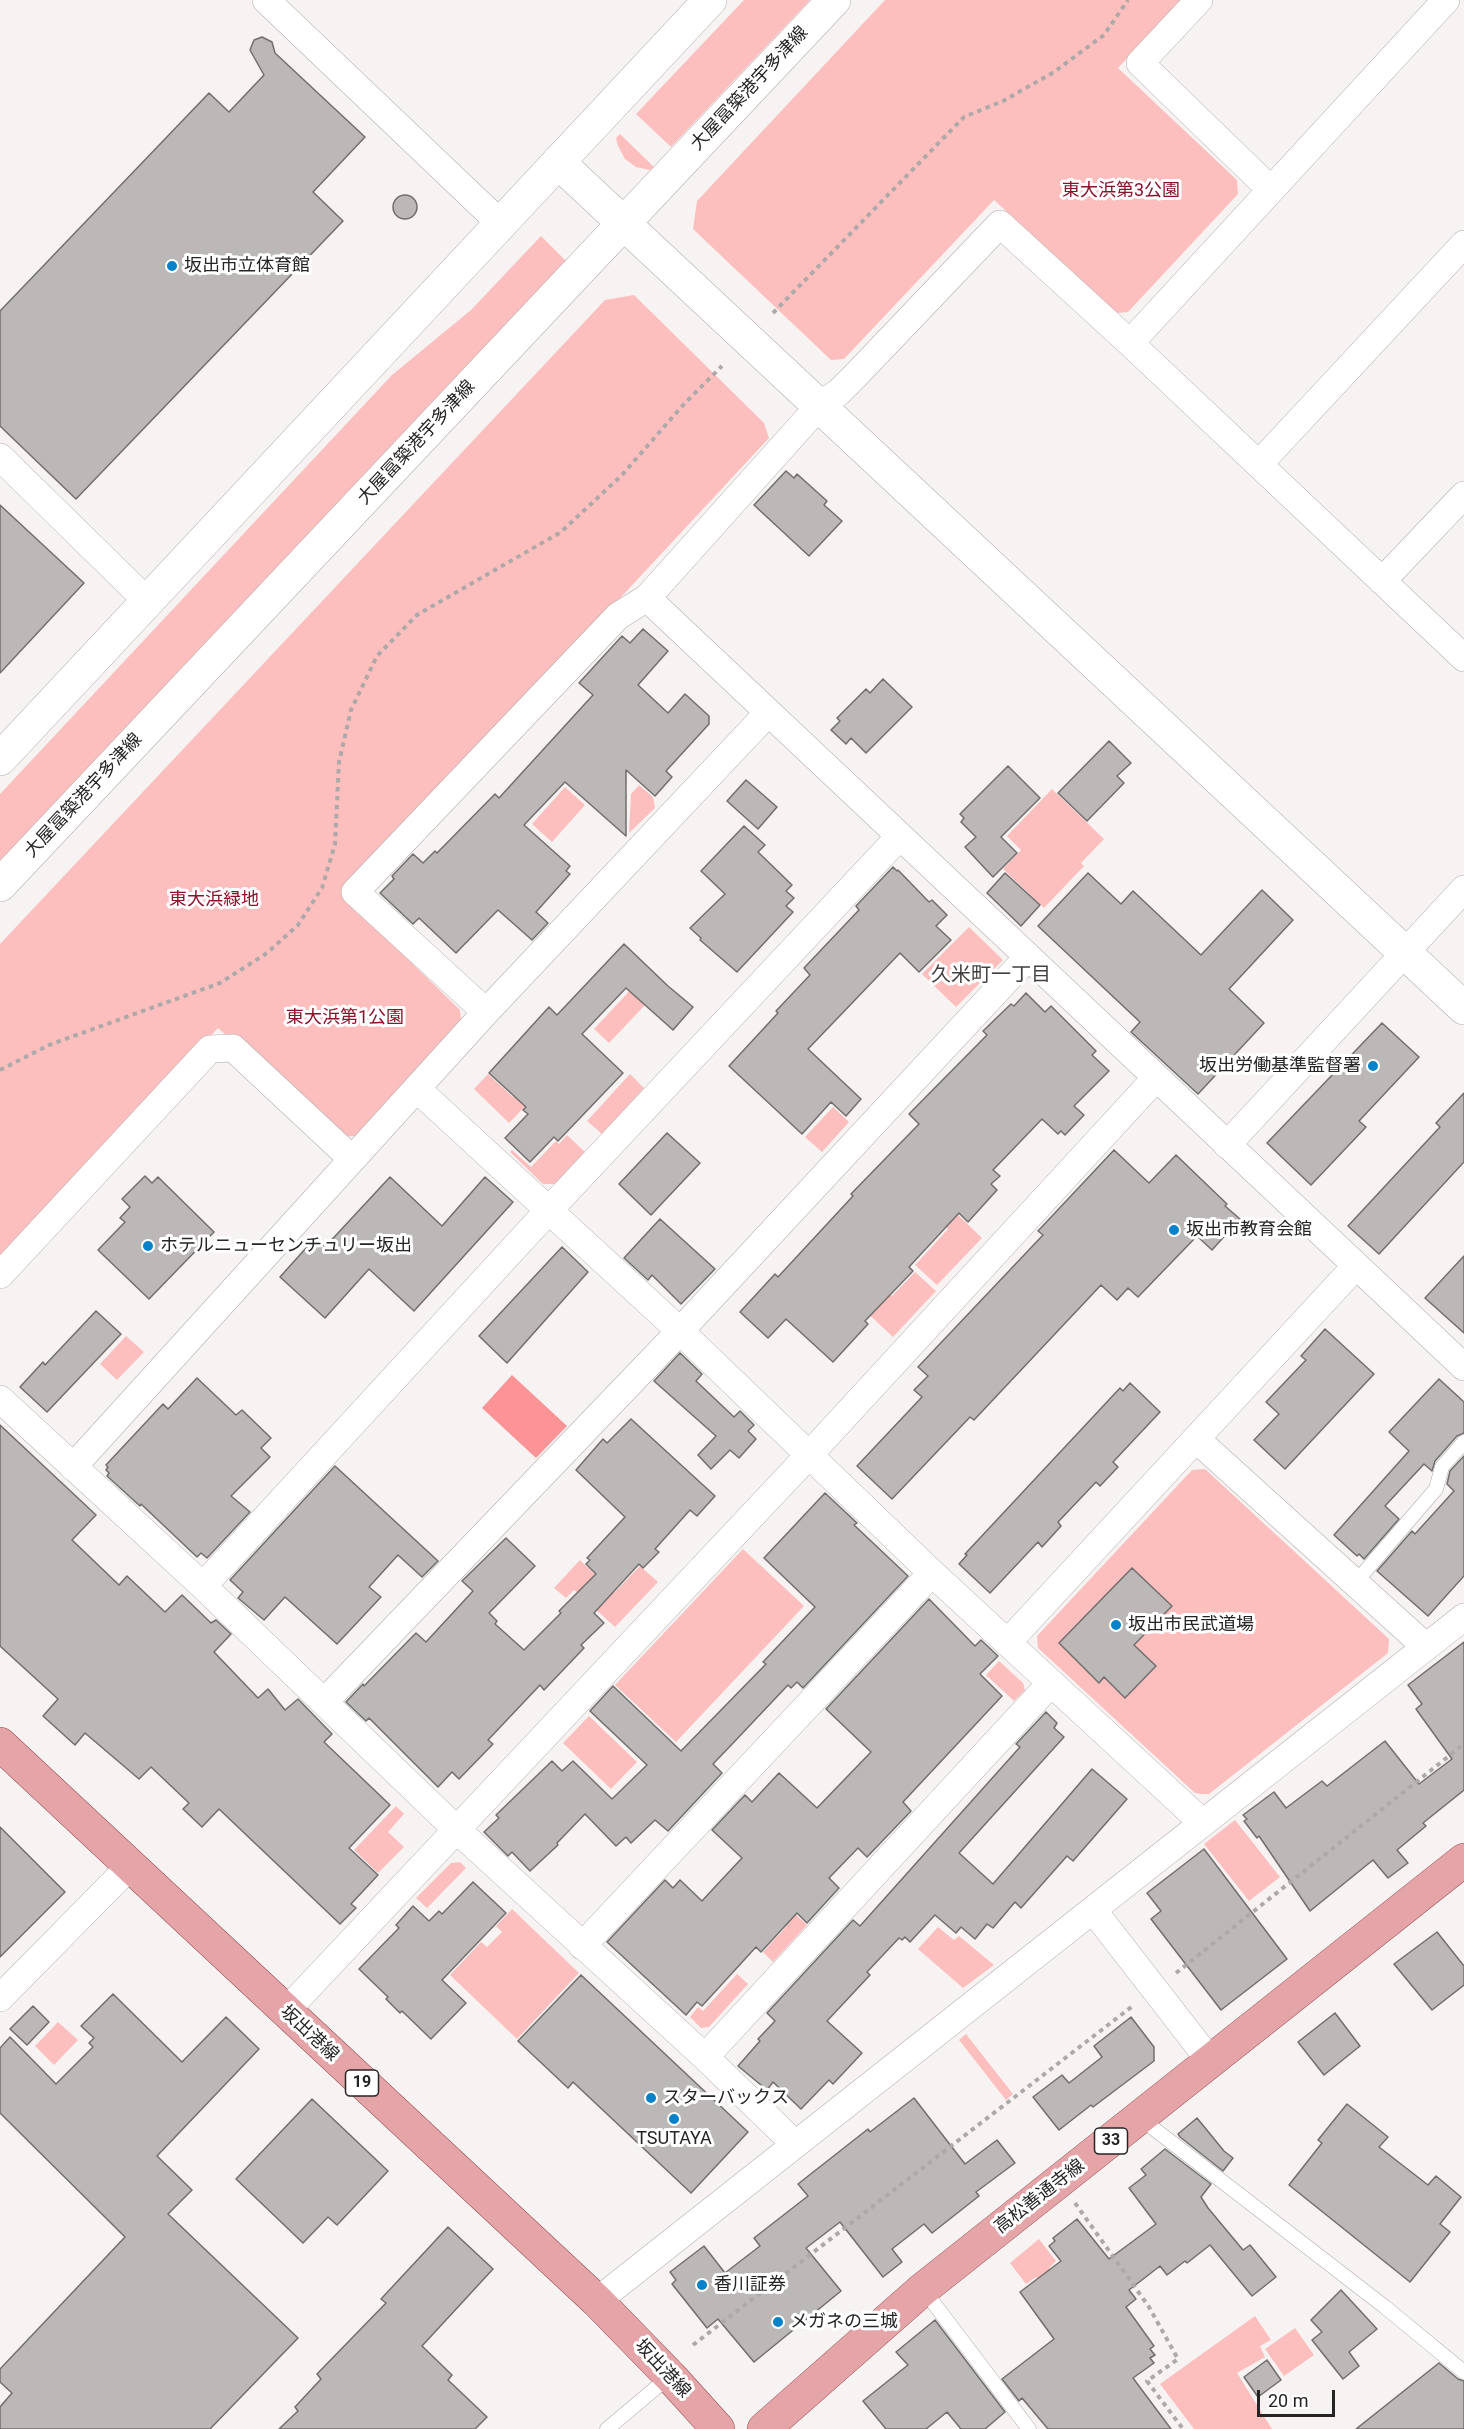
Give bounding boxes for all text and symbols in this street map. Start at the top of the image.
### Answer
street label: 大屋冨築港宇多津線 [687,22,813,156]
park label: 東大浜第3公園 [1062,180,1180,202]
place label: 坂出市立体育館 [184,255,310,277]
marker: 坂出市立体育館 [165,259,179,273]
street label: 大屋冨築港宇多津線 [354,376,480,510]
street label: 大屋冨築港宇多津線 [21,729,147,863]
park label: 東大浜緑地 [169,889,259,911]
district label: 久米町一丁目 [931,964,1051,988]
park label: 東大浜第1公園 [286,1007,404,1029]
place label: 坂出労働基準監督署 [1199,1055,1361,1077]
marker: 坂出労働基準監督署 [1366,1059,1380,1073]
place label: 坂出市教育会館 [1186,1219,1312,1241]
marker: 坂出市教育会館 [1167,1223,1181,1237]
place label: ホテルニューセンチュリー坂出 [160,1235,412,1257]
marker: ホテルニューセンチュリー坂出 [141,1239,155,1253]
place label: 坂出市民武道場 [1128,1614,1254,1636]
marker: 坂出市民武道場 [1109,1618,1123,1632]
street label: 坂出港線 [275,2002,343,2066]
road number: 19 [346,2070,378,2096]
place label: スターバックス [663,2087,789,2109]
marker: スターバックス [644,2091,658,2105]
marker: TSUTAYA [667,2112,681,2126]
place label: TSUTAYA [636,2128,712,2150]
road number: 33 [1094,2128,1128,2154]
street label: 高松善通寺線 [991,2155,1089,2239]
place label: 香川証券 [714,2274,786,2296]
marker: 香川証券 [695,2278,709,2292]
place label: メガネの三城 [790,2311,898,2333]
marker: メガネの三城 [771,2315,785,2329]
street label: 坂出港線 [630,2335,694,2403]
scale bar [1260,2378,1338,2416]
text: 20 m [1268,2390,1308,2411]

